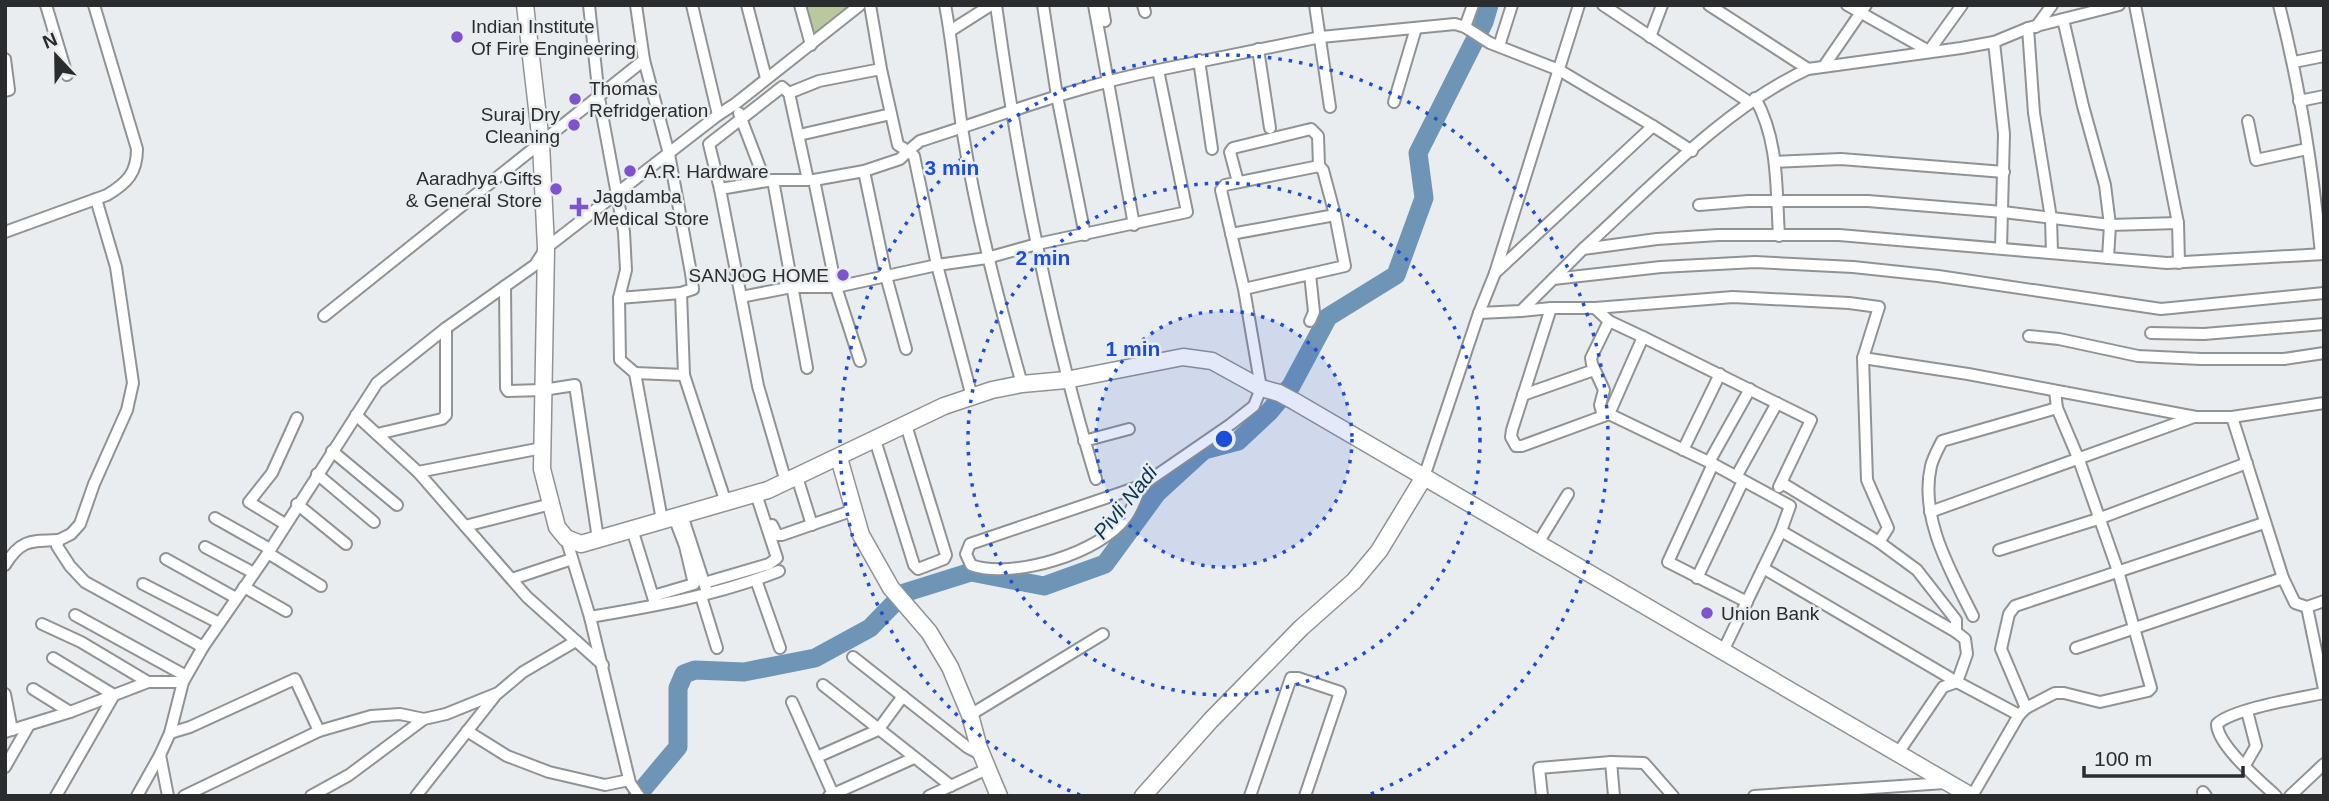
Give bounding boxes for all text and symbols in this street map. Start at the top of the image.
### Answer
place label: Indian Institute Of Fire Engineering [471,16,636,59]
north arrow [21,21,91,91]
text: N [40,28,60,53]
marker: Indian Institute Of Fire Engineering [449,29,465,45]
place label: Thomas Refridgeration [589,78,708,121]
marker: Thomas Refridgeration [567,91,583,107]
place label: Suraj Dry Cleaning [481,104,560,147]
marker: Suraj Dry Cleaning [566,117,582,133]
text: 3 min [925,156,979,179]
place label: A.R. Hardware [644,161,769,182]
marker: A.R. Hardware [622,163,638,179]
place label: Aaradhya Gifts & General Store [406,168,542,211]
marker: Aaradhya Gifts & General Store [548,181,564,197]
place label: Jagdamba Medical Store [593,186,709,229]
marker: Jagdamba Medical Store [571,199,587,215]
text: 2 min [1016,246,1070,269]
place label: SANJOG HOME [689,265,829,286]
marker: SANJOG HOME [835,267,851,283]
text: 1 min [1106,337,1160,360]
centre of rings [1212,427,1236,451]
water label: Pivli Nadi [1089,460,1162,543]
place label: Union Bank [1721,603,1820,624]
marker: Union Bank [1699,605,1715,621]
scale bar [2084,734,2243,778]
text: 100 m [2094,747,2152,770]

